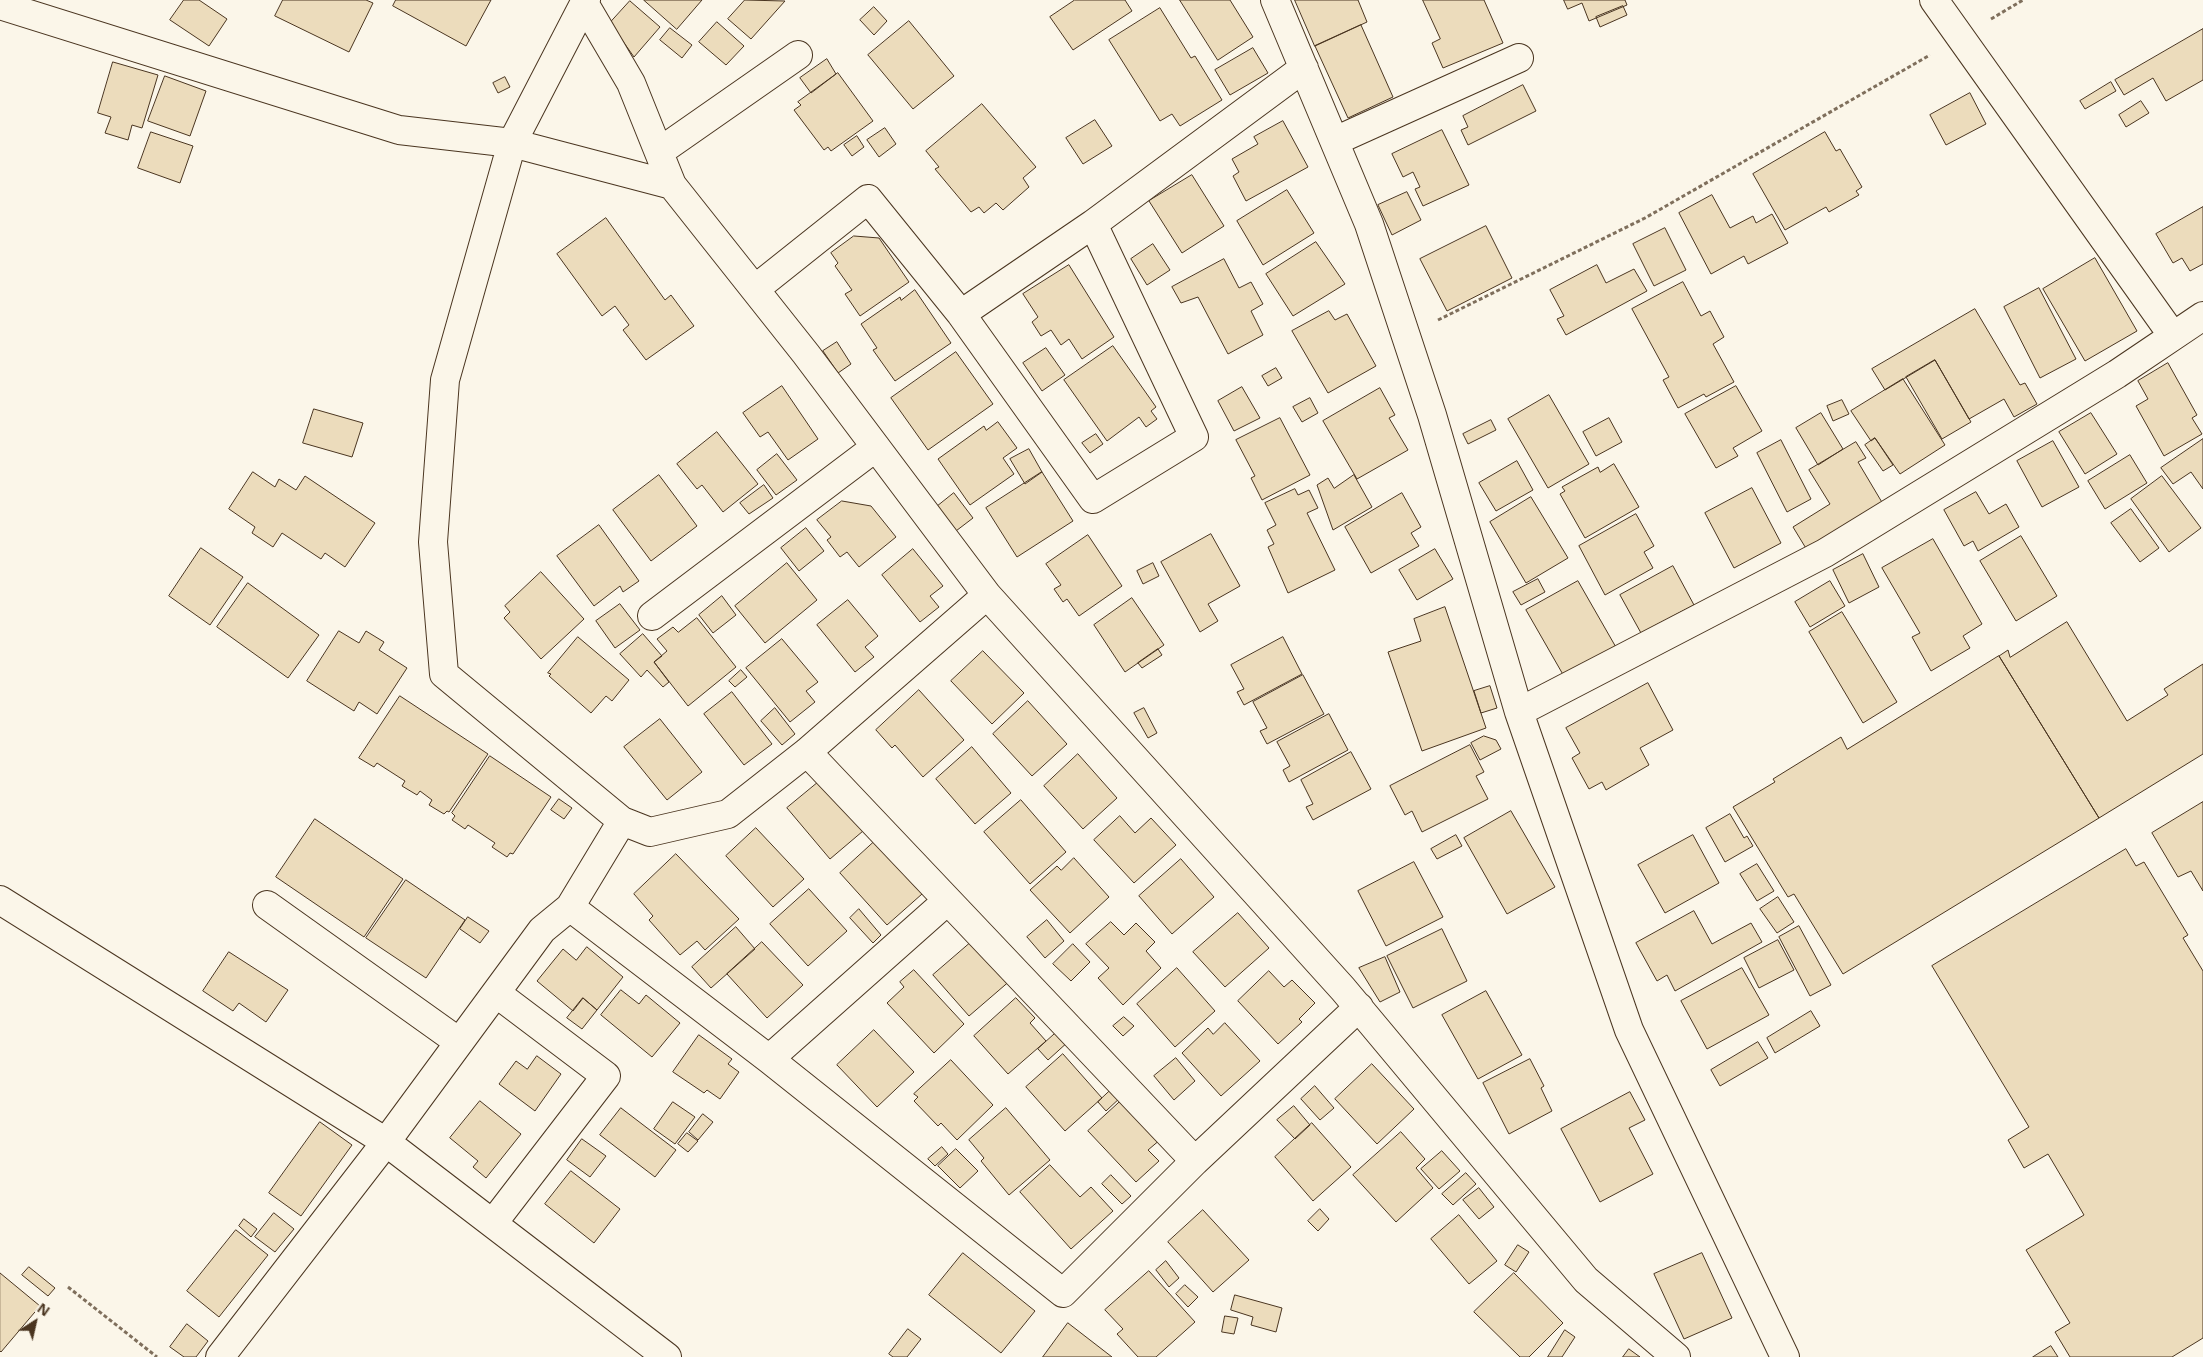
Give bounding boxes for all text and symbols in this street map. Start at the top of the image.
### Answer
north arrow [10,1297,60,1347]
text: N [34,1298,54,1320]

